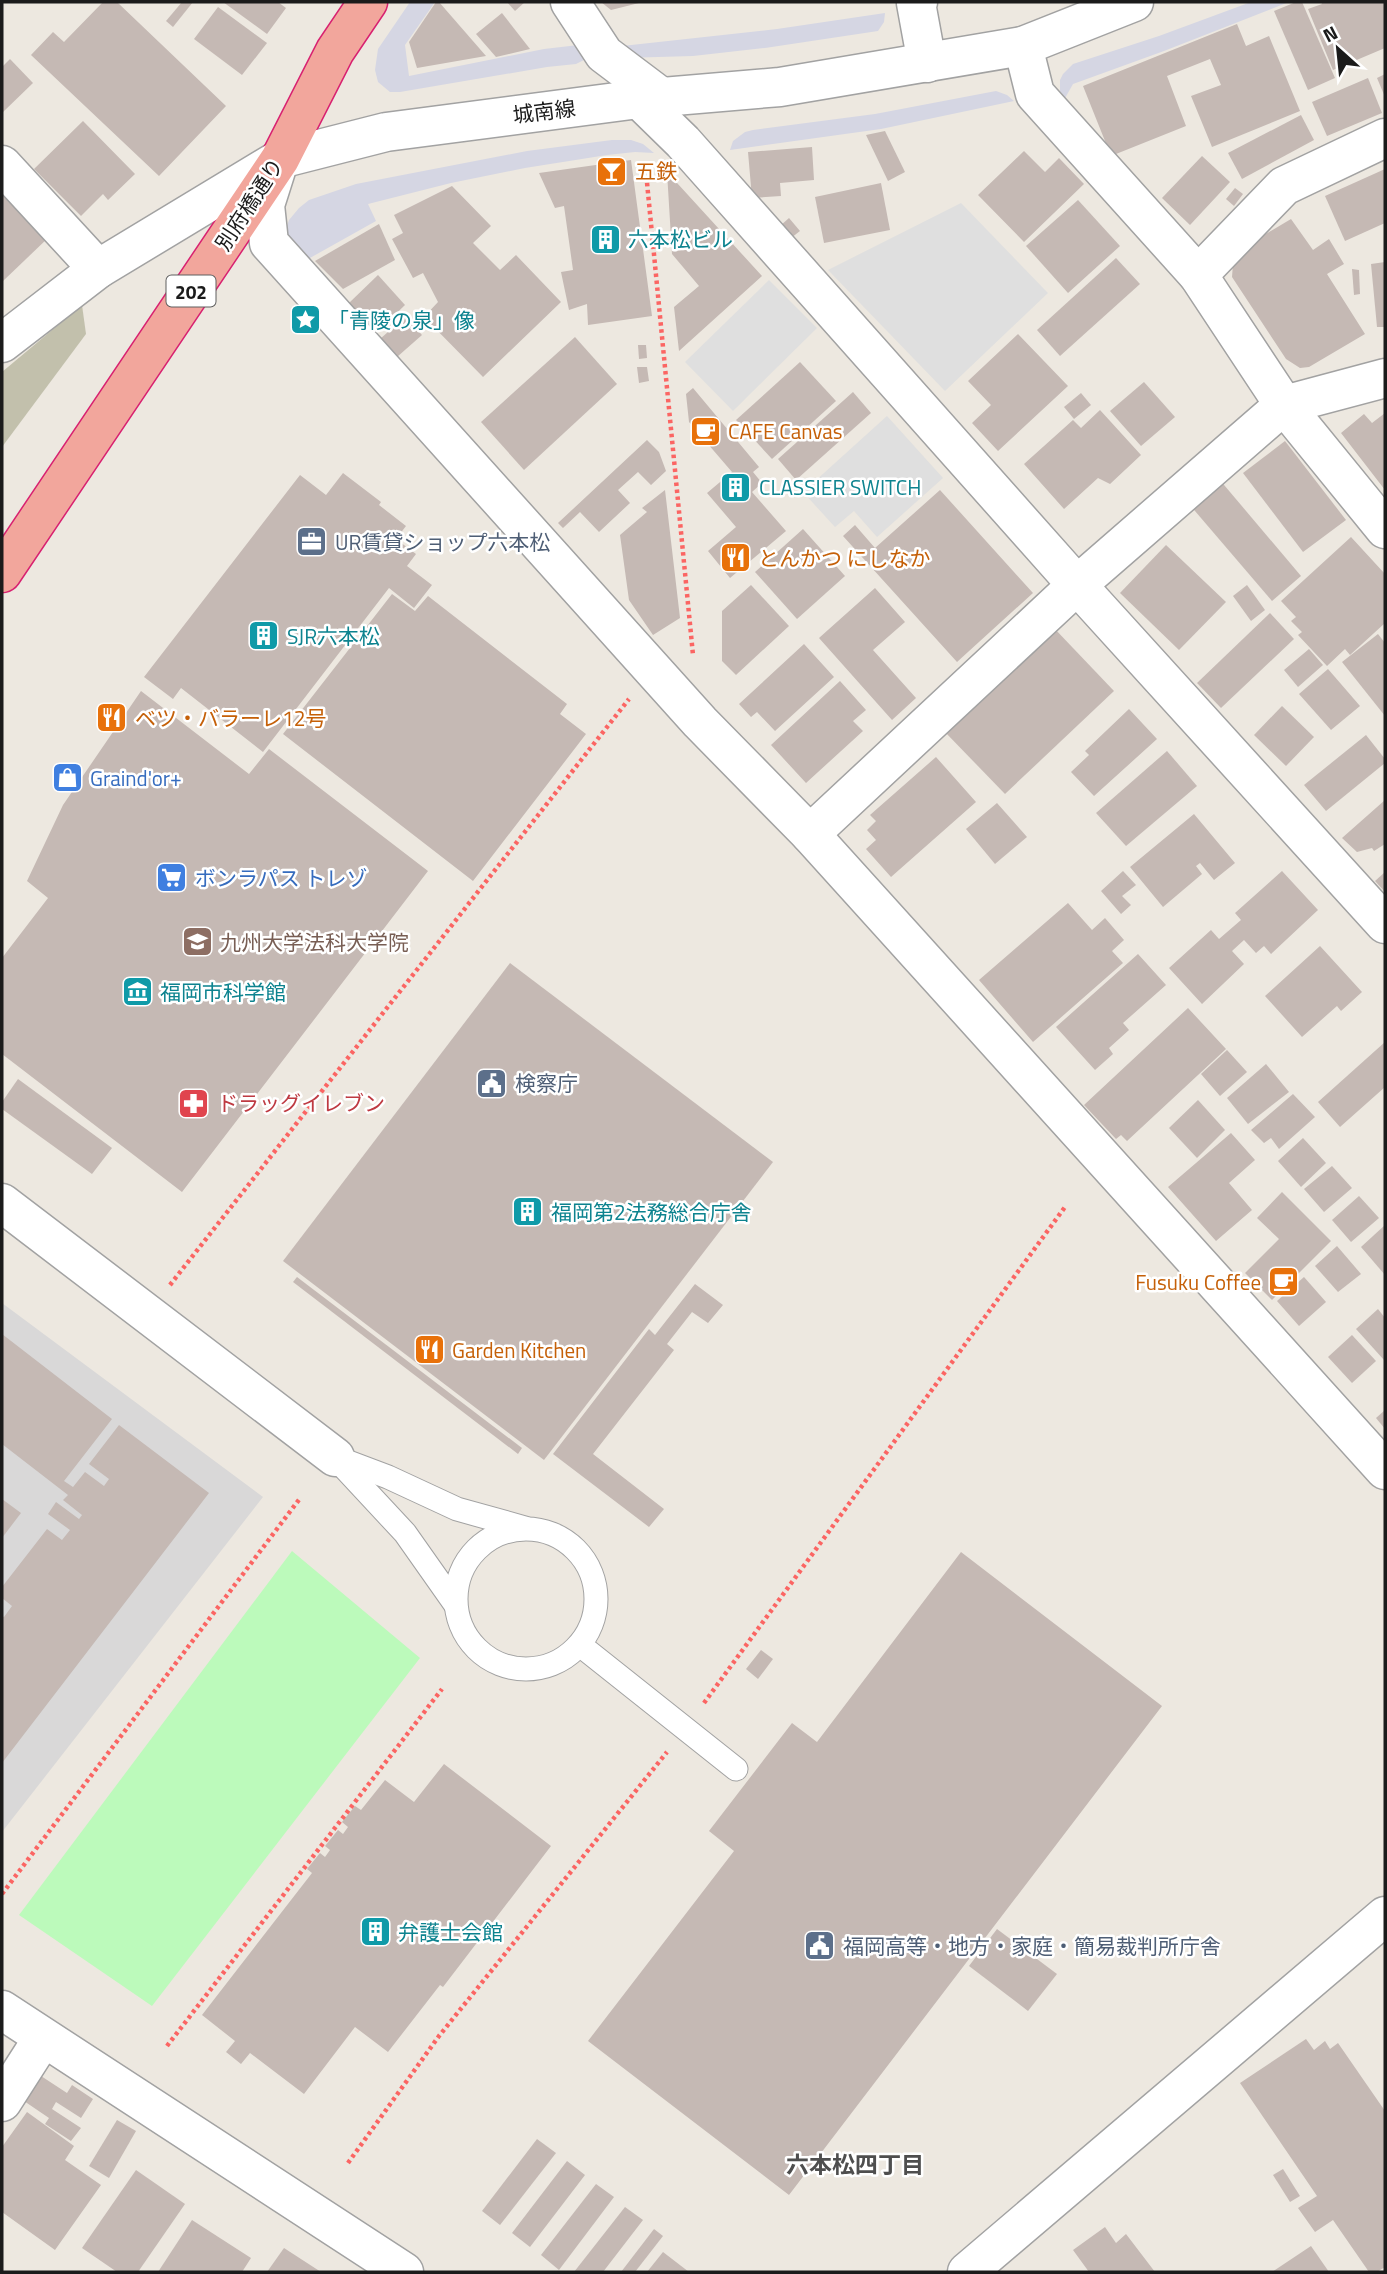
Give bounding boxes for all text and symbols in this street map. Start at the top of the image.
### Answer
north arrow [1303,14,1373,84]
text: N [1318,17,1343,49]
street label: 城南線 [511,91,577,131]
street label: 別府橋通り [207,151,291,257]
bar icon: 五鉄 [595,154,629,188]
place label: 五鉄 [635,155,677,187]
building icon: 六本松ビル [588,222,622,256]
place label: 六本松ビル [628,223,733,255]
road number: 202 [166,276,216,306]
place icon: 「青陵の泉」像 [288,303,322,337]
place label: 「青陵の泉」像 [328,304,475,336]
cafe icon: CAFE Canvas [688,414,722,448]
place label: CAFE Canvas [728,415,843,447]
building icon: CLASSIER SWITCH [719,470,753,504]
place label: CLASSIER SWITCH [759,471,921,503]
office icon: UR賃貸ショップ六本松 [295,525,329,559]
place label: UR賃貸ショップ六本松 [335,526,550,558]
restaurant icon: とんかつ にしなか [718,541,752,575]
place label: とんかつ にしなか [758,542,931,574]
building icon: SJR六本松 [247,619,281,653]
place label: SJR六本松 [287,620,380,652]
restaurant icon: ベツ・バラーレ12号 [95,701,129,735]
place label: ベツ・バラーレ12号 [135,702,327,734]
shop icon: Graind'or+ [50,761,84,795]
place label: Graind'or+ [90,762,182,794]
supermarket icon: ボンラパス トレゾ [155,861,189,895]
place label: ボンラパス トレゾ [195,862,367,894]
school or university icon: 九州大学法科大学院 [180,925,214,959]
place label: 九州大学法科大学院 [220,926,409,958]
museum icon: 福岡市科学館 [120,975,154,1009]
place label: 福岡市科学館 [160,976,286,1008]
public building icon: 検察庁 [475,1066,509,1100]
place label: 検察庁 [515,1067,578,1099]
pharmacy icon: ドラッグイレブン [177,1086,211,1120]
place label: ドラッグイレブン [217,1087,385,1119]
building icon: 福岡第2法務総合庁舎 [511,1195,545,1229]
place label: 福岡第2法務総合庁舎 [551,1196,752,1228]
cafe icon: Fusuku Coffee [1267,1265,1301,1299]
place label: Fusuku Coffee [1135,1266,1261,1298]
restaurant icon: Garden Kitchen [412,1333,446,1367]
place label: Garden Kitchen [452,1334,586,1366]
building icon: 弁護士会館 [358,1915,392,1949]
place label: 弁護士会館 [398,1916,503,1948]
public building icon: 福岡高等・地方・家庭・簡易裁判所庁舎 [803,1929,837,1963]
place label: 福岡高等・地方・家庭・簡易裁判所庁舎 [843,1930,1221,1962]
district label: 六本松四丁目 [786,2147,924,2182]

